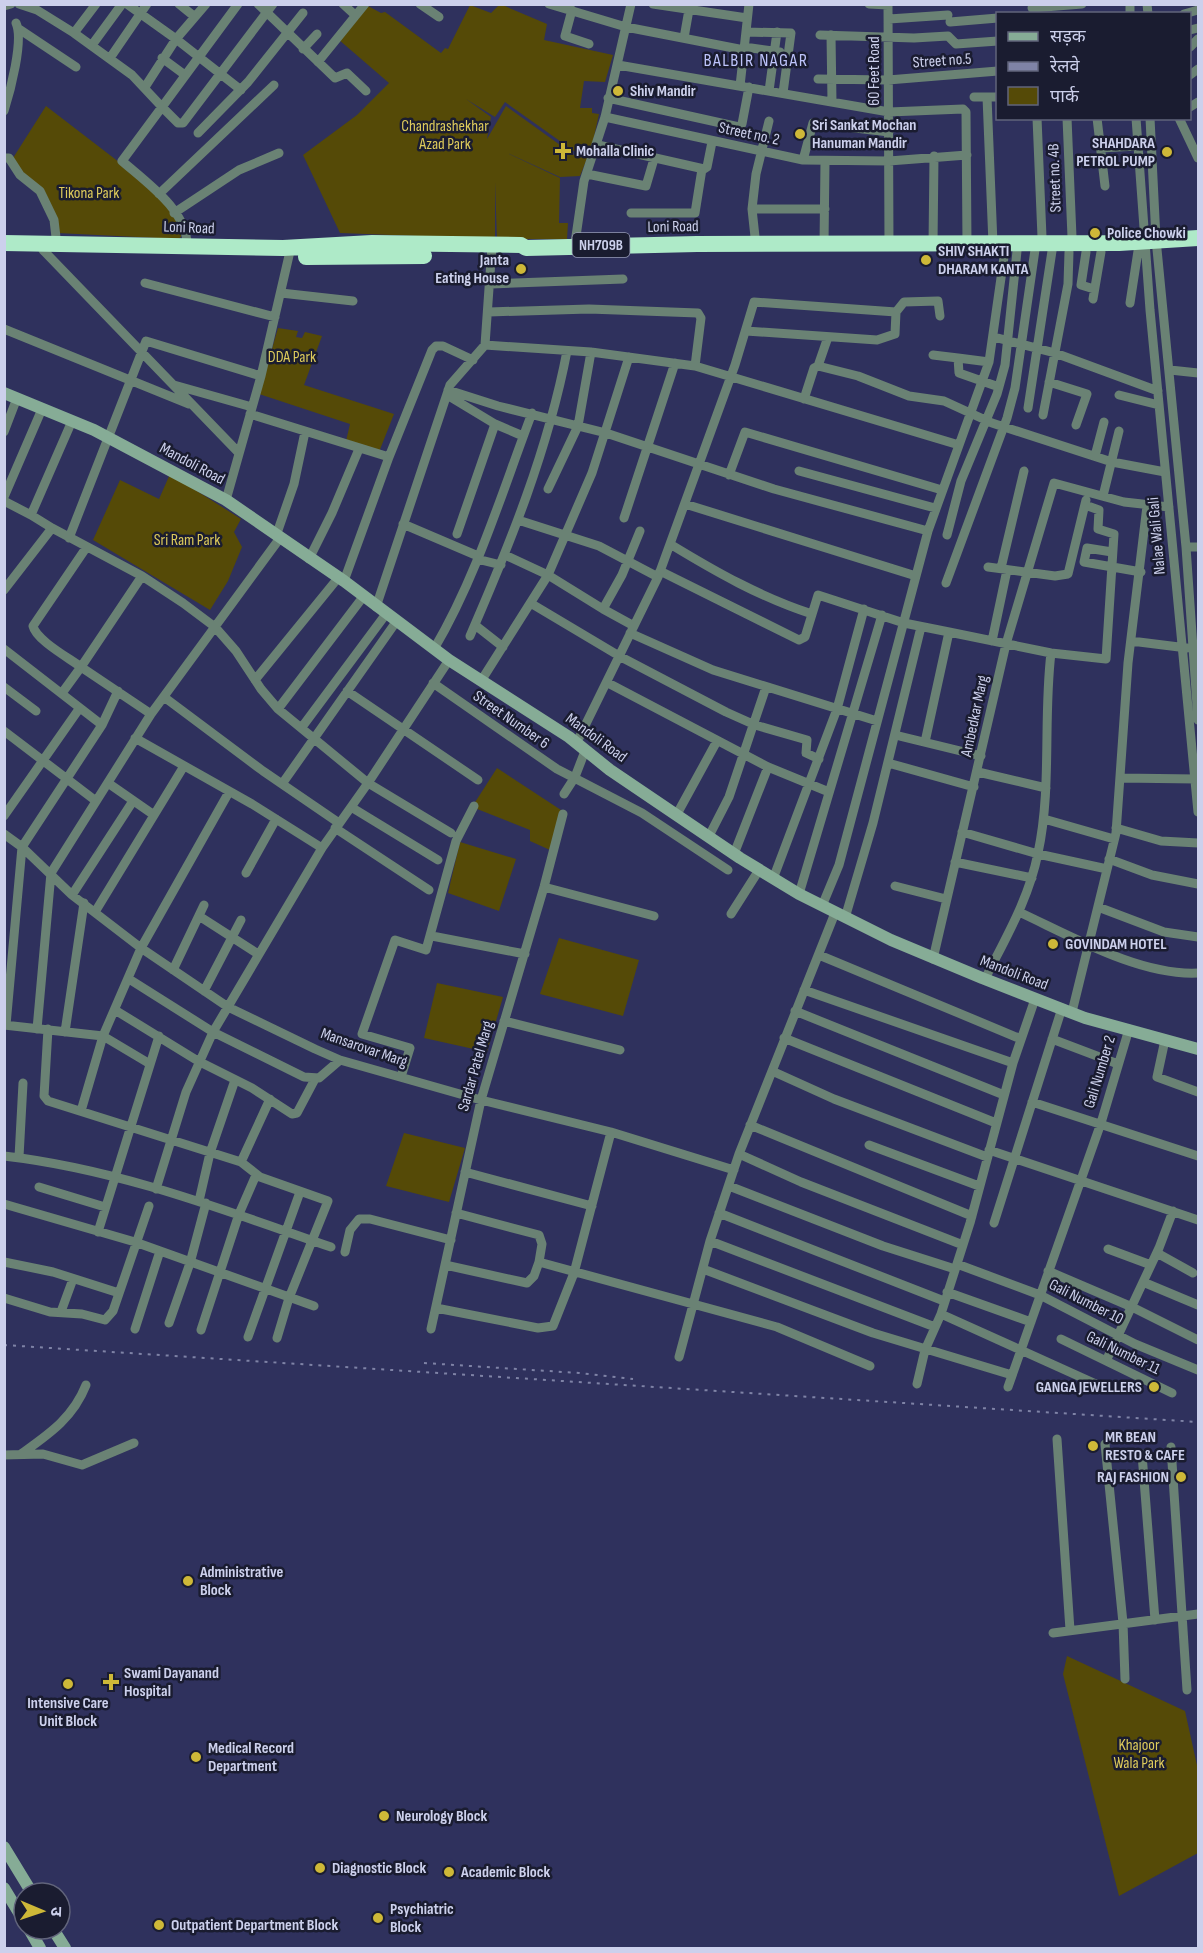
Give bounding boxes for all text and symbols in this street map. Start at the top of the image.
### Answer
legend [996,12,1191,120]
text: सड़क [1050,26,1087,47]
street label: 60 Feet Road [865,36,884,106]
street label: Street no.5 [912,49,972,73]
district label: BALBIR NAGAR [704,50,808,71]
text: रेलवे [1049,55,1081,77]
place label: Shiv Mandir [630,82,696,101]
marker: Shiv Mandir [611,84,625,98]
text: पार्क [1050,85,1080,107]
place label: Sri Sankat Mochan Hanuman Mandir [812,116,916,153]
park label: Chandrashekhar Azad Park [401,117,489,154]
street label: Street no. 2 [717,118,781,150]
marker: Sri Sankat Mochan Hanuman Mandir [793,127,807,141]
place label: SHAHDARA PETROL PUMP [1076,134,1155,171]
marker: Mohalla Clinic [554,142,572,160]
place label: Mohalla Clinic [576,142,655,161]
street label: Street no. 4B [1044,143,1066,213]
marker: SHAHDARA PETROL PUMP [1160,145,1174,159]
park label: Tikona Park [59,184,119,203]
street label: Loni Road [647,217,699,237]
street label: Loni Road [163,218,215,238]
place label: Police Chowki [1107,224,1186,243]
marker: Police Chowki [1088,226,1102,240]
road number: NH709B [572,233,630,257]
place label: SHIV SHAKTI DHARAM KANTA [938,242,1029,279]
place label: Janta Eating House [435,251,509,288]
marker: SHIV SHAKTI DHARAM KANTA [919,253,933,267]
marker: Janta Eating House [514,262,528,276]
park label: DDA Park [268,348,316,367]
street label: Mandoli Road [156,439,228,489]
street label: Nalae Wali Gali [1144,496,1170,576]
park label: Sri Ram Park [154,531,220,550]
street label: Ambedkar Marg [957,674,993,759]
street label: Street Number 6 [469,687,553,753]
street label: Mandoli Road [562,709,630,767]
place label: GOVINDAM HOTEL [1065,935,1167,954]
marker: GOVINDAM HOTEL [1046,937,1060,951]
street label: Mandoli Road [977,951,1051,995]
street label: Sardar Patel Marg [454,1019,498,1113]
street label: Mansarovar Marg [318,1024,410,1072]
street label: Gali Number 2 [1080,1033,1120,1111]
street label: Gali Number 10 [1046,1275,1126,1329]
street label: Gali Number 11 [1083,1327,1163,1379]
place label: GANGA JEWELLERS [1036,1378,1142,1397]
marker: GANGA JEWELLERS [1147,1380,1161,1394]
place label: MR BEAN RESTO & CAFE [1105,1428,1185,1465]
marker: MR BEAN RESTO & CAFE [1086,1439,1100,1453]
place label: RAJ FASHION [1097,1468,1169,1487]
marker: RAJ FASHION [1174,1470,1188,1484]
place label: Administrative Block [199,1563,283,1600]
marker: Administrative Block [181,1574,195,1588]
place label: Swami Dayanand Hospital [124,1664,219,1701]
marker: Swami Dayanand Hospital [102,1673,120,1691]
marker: Intensive Care Unit Block [61,1677,75,1691]
place label: Intensive Care Unit Block [27,1694,109,1731]
park label: Khajoor Wala Park [1113,1736,1165,1773]
place label: Medical Record Department [208,1739,294,1776]
marker: Medical Record Department [189,1750,203,1764]
place label: Neurology Block [396,1807,488,1826]
marker: Neurology Block [377,1809,391,1823]
place label: Diagnostic Block [332,1859,426,1878]
marker: Diagnostic Block [313,1861,327,1875]
place label: Academic Block [460,1863,550,1882]
marker: Academic Block [442,1865,456,1879]
north arrow [12,1881,72,1941]
place label: Psychiatric Block [390,1900,454,1937]
text: उ [46,1906,65,1917]
marker: Psychiatric Block [371,1911,385,1925]
place label: Outpatient Department Block [171,1916,338,1935]
marker: Outpatient Department Block [152,1918,166,1932]

